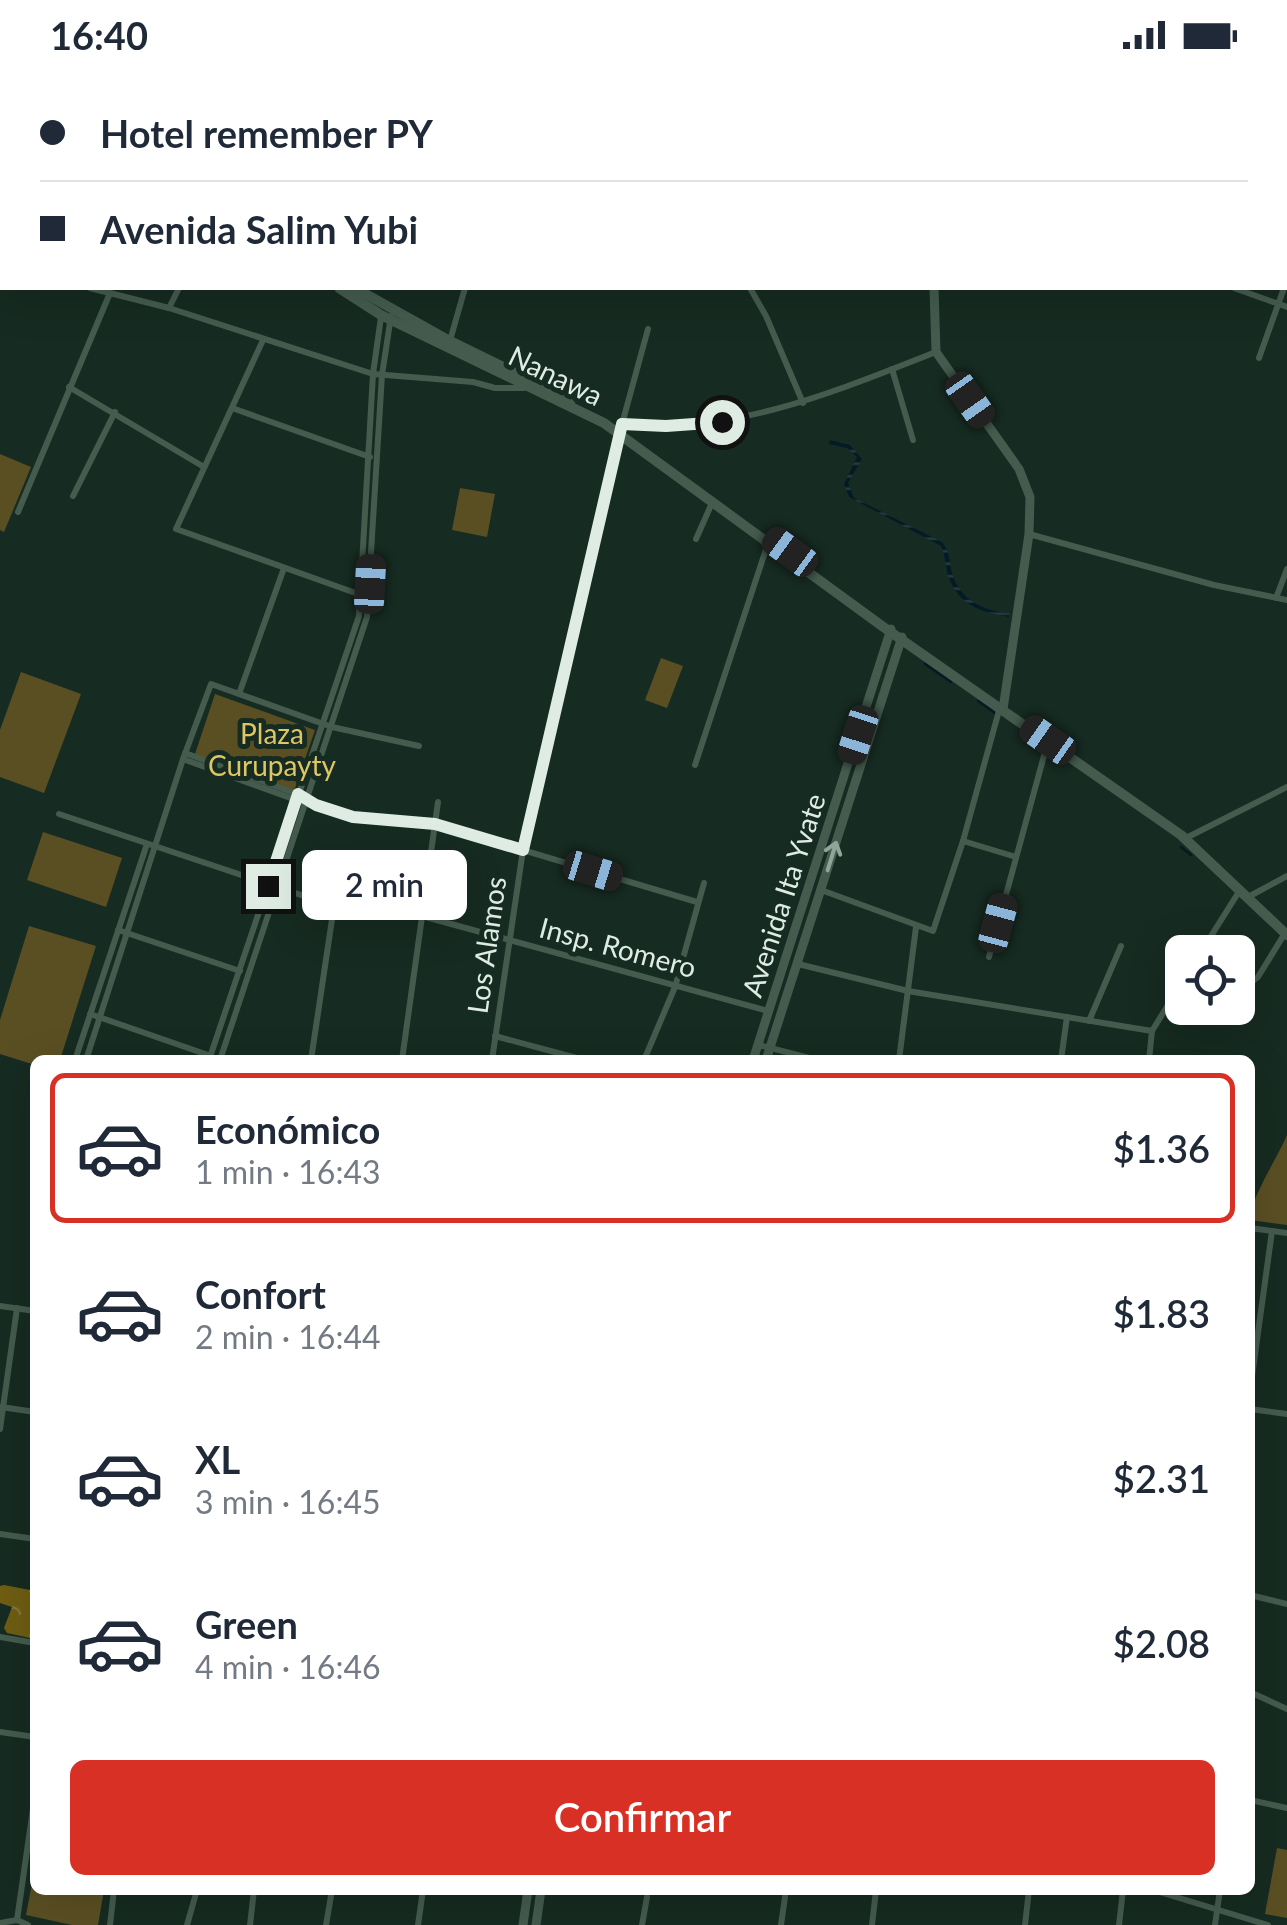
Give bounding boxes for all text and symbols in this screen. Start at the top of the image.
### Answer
text: 16:40 [50,12,148,58]
text: Hotel remember PY [100,110,433,156]
text: Avenida Salim Yubi [100,206,418,252]
street label: Nanawa [504,338,608,412]
car [941,367,999,433]
route start [700,400,745,445]
car [757,522,823,582]
car [353,553,387,615]
car [834,702,882,768]
car [1015,711,1081,769]
park label: Plaza Curupayty [208,716,337,782]
street label: Avenida Ita Yvate [734,789,832,1001]
one-way arrow [824,840,842,872]
car [560,848,626,894]
callout: 2 min [303,851,468,921]
route end [246,864,291,909]
text: 2 min [345,865,424,904]
street label: Los Alamos [460,874,512,1016]
car [976,890,1020,956]
street label: Insp. Romero [536,910,700,984]
map controls [1165,935,1255,1025]
button: locate [1165,935,1255,1025]
icon: car [75,1103,165,1193]
text: Económico [195,1106,380,1152]
text: $1.36 [1113,1125,1210,1171]
text: 1 min · 16:43 [195,1152,381,1191]
icon: car [75,1268,165,1358]
text: Confort [195,1271,326,1317]
text: $1.83 [1113,1290,1210,1336]
text: 2 min · 16:44 [195,1317,381,1356]
icon: car [75,1433,165,1523]
text: XL [195,1436,240,1482]
text: $2.31 [1113,1455,1210,1501]
text: 3 min · 16:45 [195,1482,381,1521]
icon: car [75,1598,165,1688]
text: Green [195,1601,298,1647]
text: $2.08 [1113,1620,1210,1666]
text: 4 min · 16:46 [195,1647,381,1686]
button: Confirmar [70,1760,1215,1875]

